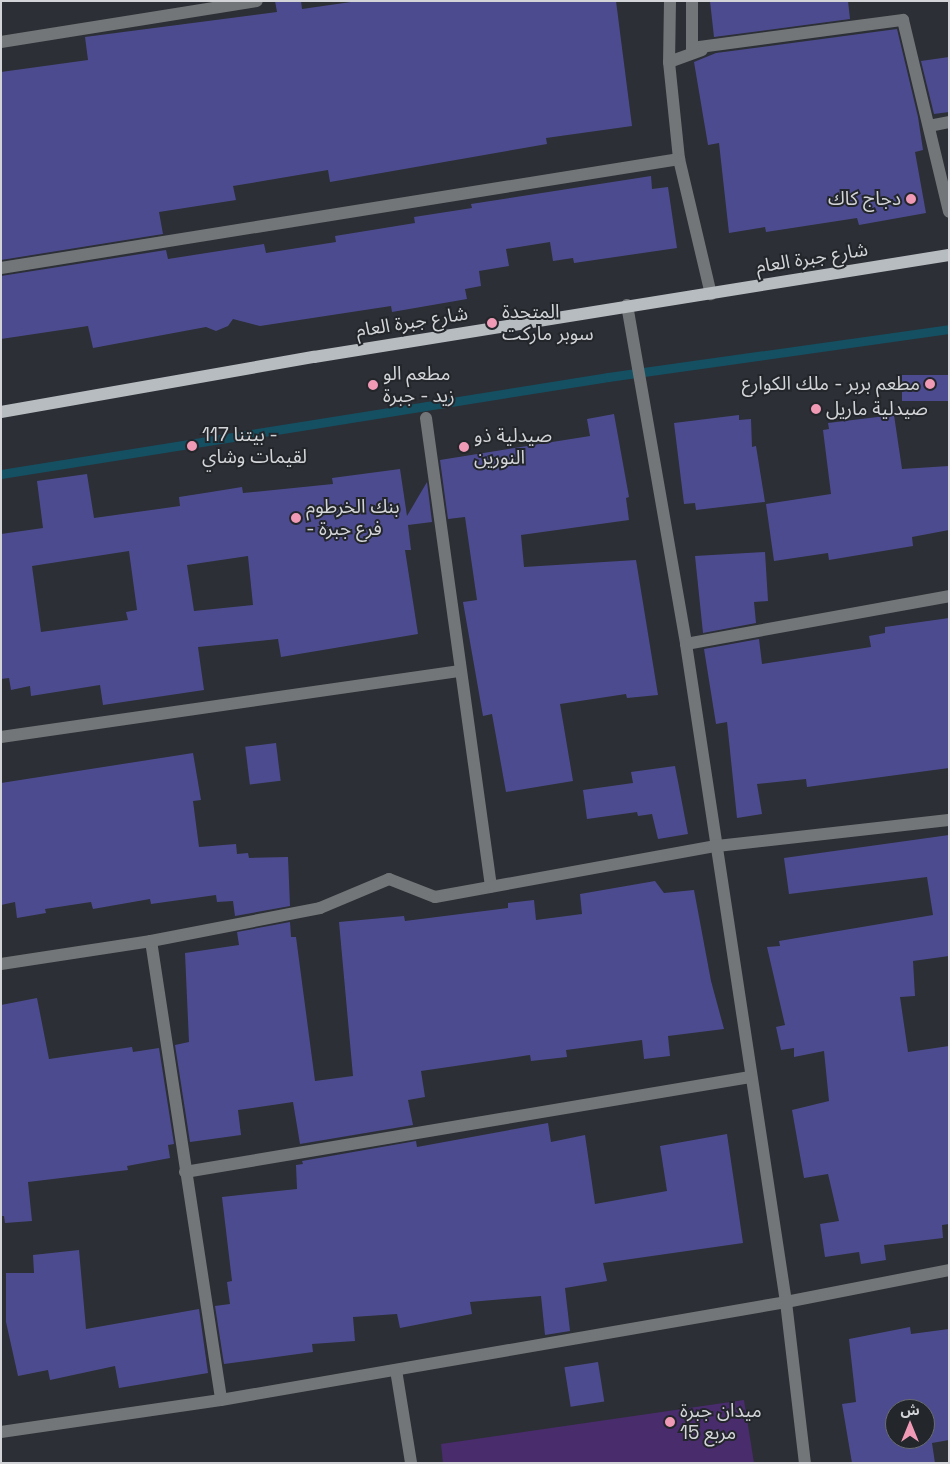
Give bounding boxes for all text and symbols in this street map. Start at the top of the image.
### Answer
place label: دجاج كاك [828,188,901,210]
marker: دجاج كاك [905,193,917,205]
street label: شارع جبرة العام [754,238,870,278]
place label: المتحدة سوبر ماركت [502,301,594,345]
street label: شارع جبرة العام [354,302,470,342]
marker: المتحدة سوبر ماركت [486,317,498,329]
place label: مطعم الو زيد - جبرة [383,363,456,407]
place label: مطعم بربر - ملك الكوارع [741,373,920,395]
marker: مطعم بربر - ملك الكوارع [924,378,936,390]
marker: مطعم الو زيد - جبرة [367,379,379,391]
place label: صيدلية ماريل [826,398,928,420]
marker: صيدلية ماريل [810,403,822,415]
place label: بيتنا 117 - لقيمات وشاي [202,424,307,468]
place label: صيدلية ذو النورين [474,425,552,469]
marker: بيتنا 117 - لقيمات وشاي [186,440,198,452]
marker: صيدلية ذو النورين [458,441,470,453]
place label: بنك الخرطوم - فرع جبرة [306,496,400,540]
marker: بنك الخرطوم - فرع جبرة [290,512,302,524]
north arrow [885,1399,935,1449]
place label: ميدان جبرة مربع 15 [680,1400,762,1444]
text: ش [900,1401,920,1419]
marker: ميدان جبرة مربع 15 [664,1416,676,1428]

